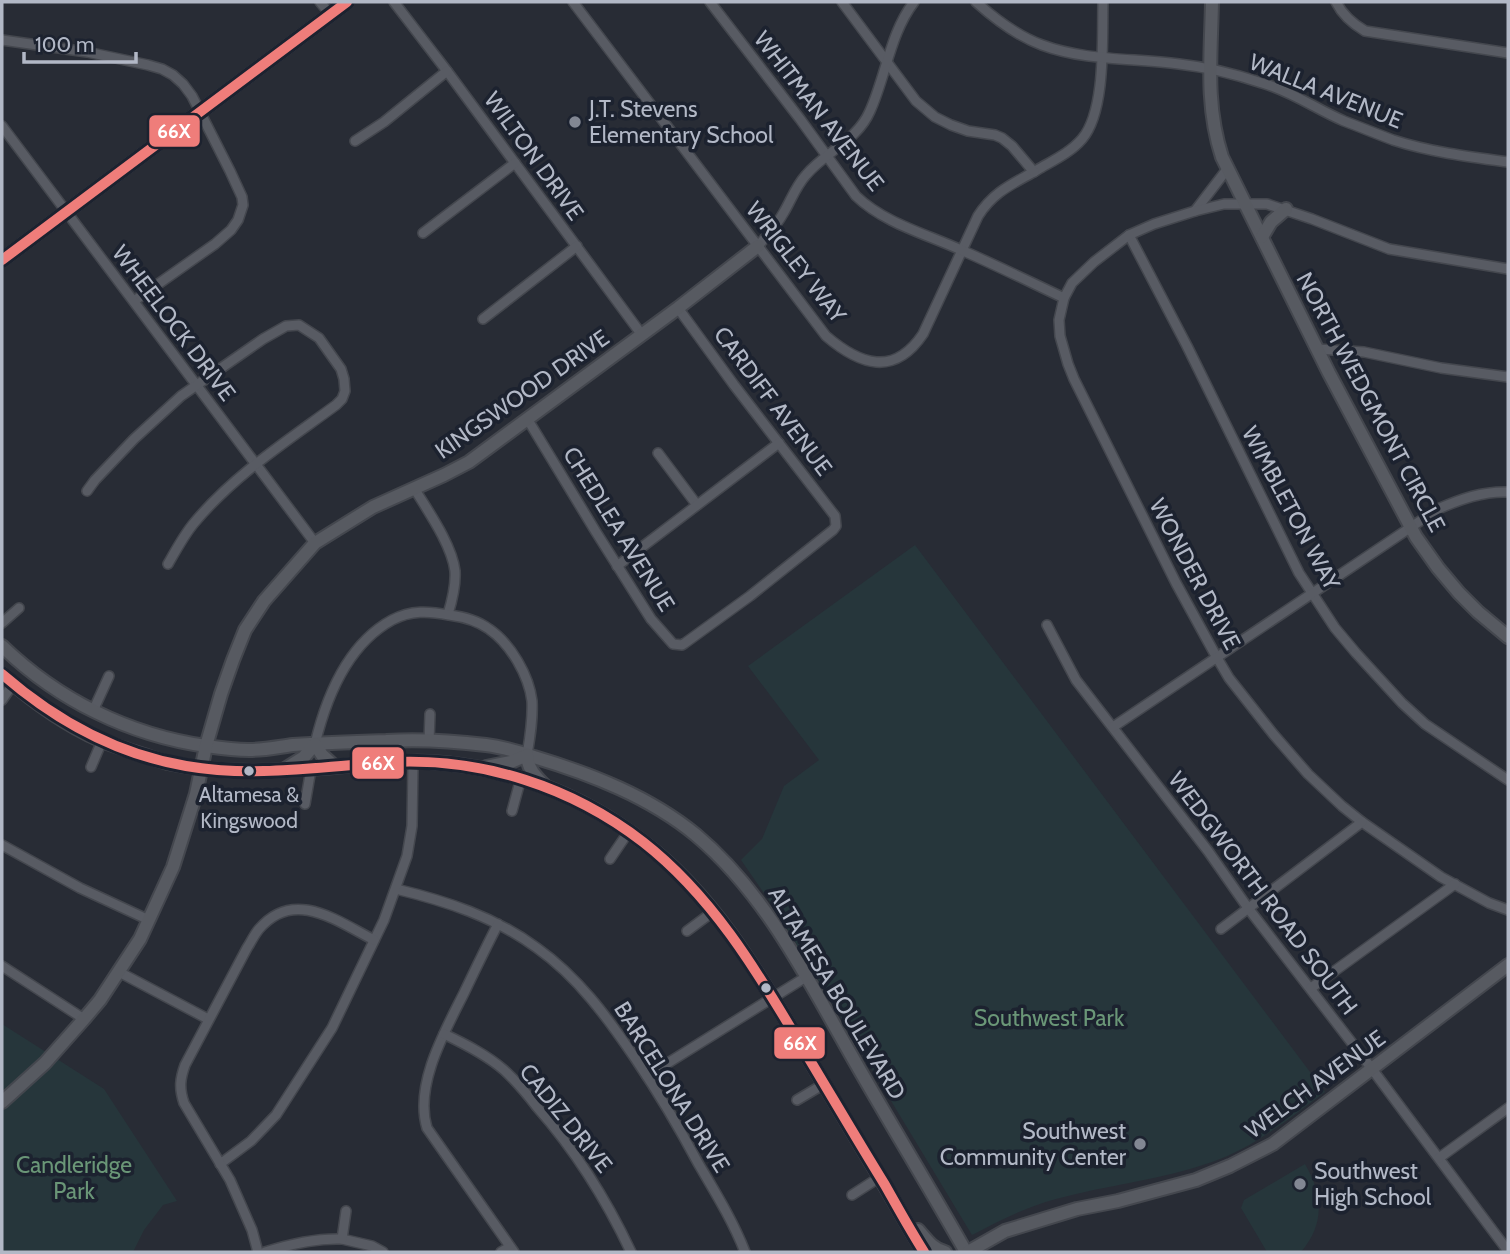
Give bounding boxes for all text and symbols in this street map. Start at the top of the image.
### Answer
scale bar [24,21,136,65]
street label: WHITMAN AVENUE [748,25,890,197]
text: 100 m [35,32,94,57]
street label: WALLA AVENUE [1245,48,1407,134]
street label: WILTON DRIVE [478,86,590,226]
place label: J.T. Stevens Elementary School [588,95,774,149]
line badge: 66X [148,114,201,148]
marker: J.T. Stevens Elementary School [567,114,583,130]
text: 66X [157,120,191,143]
street label: WRIGLEY WAY [740,196,853,329]
street label: WHEELOCK DRIVE [106,240,242,406]
street label: NORTH WEDGMONT CIRCLE [1291,267,1451,537]
street label: CARDIFF AVENUE [708,321,838,481]
street label: KINGSWOOD DRIVE [430,323,614,465]
street label: WIMBLETON WAY [1236,421,1346,596]
street label: CHEDLEA AVENUE [557,441,681,617]
street label: WONDER DRIVE [1143,494,1247,654]
line badge: 66X [351,746,405,780]
text: 66X [361,752,395,775]
marker: Altamesa & Kingswood [242,764,256,778]
street label: WEDGWORTH ROAD SOUTH [1162,766,1364,1020]
place label: Altamesa & Kingswood [199,782,299,833]
street label: ALTAMESA BOULEVARD [762,881,912,1105]
unlabelled marker [759,981,773,995]
street label: BARCELONA DRIVE [608,996,736,1178]
park label: Southwest Park [974,1004,1125,1032]
street label: WELCH AVENUE [1239,1024,1391,1144]
line badge: 66X [773,1026,826,1060]
text: 66X [783,1032,817,1055]
street label: CADIZ DRIVE [514,1058,618,1178]
place label: Southwest Community Center [940,1117,1127,1171]
marker: Southwest Community Center [1132,1136,1148,1152]
park label: Candleridge Park [16,1151,132,1205]
place label: Southwest High School [1314,1157,1432,1211]
marker: Southwest High School [1292,1176,1308,1192]

